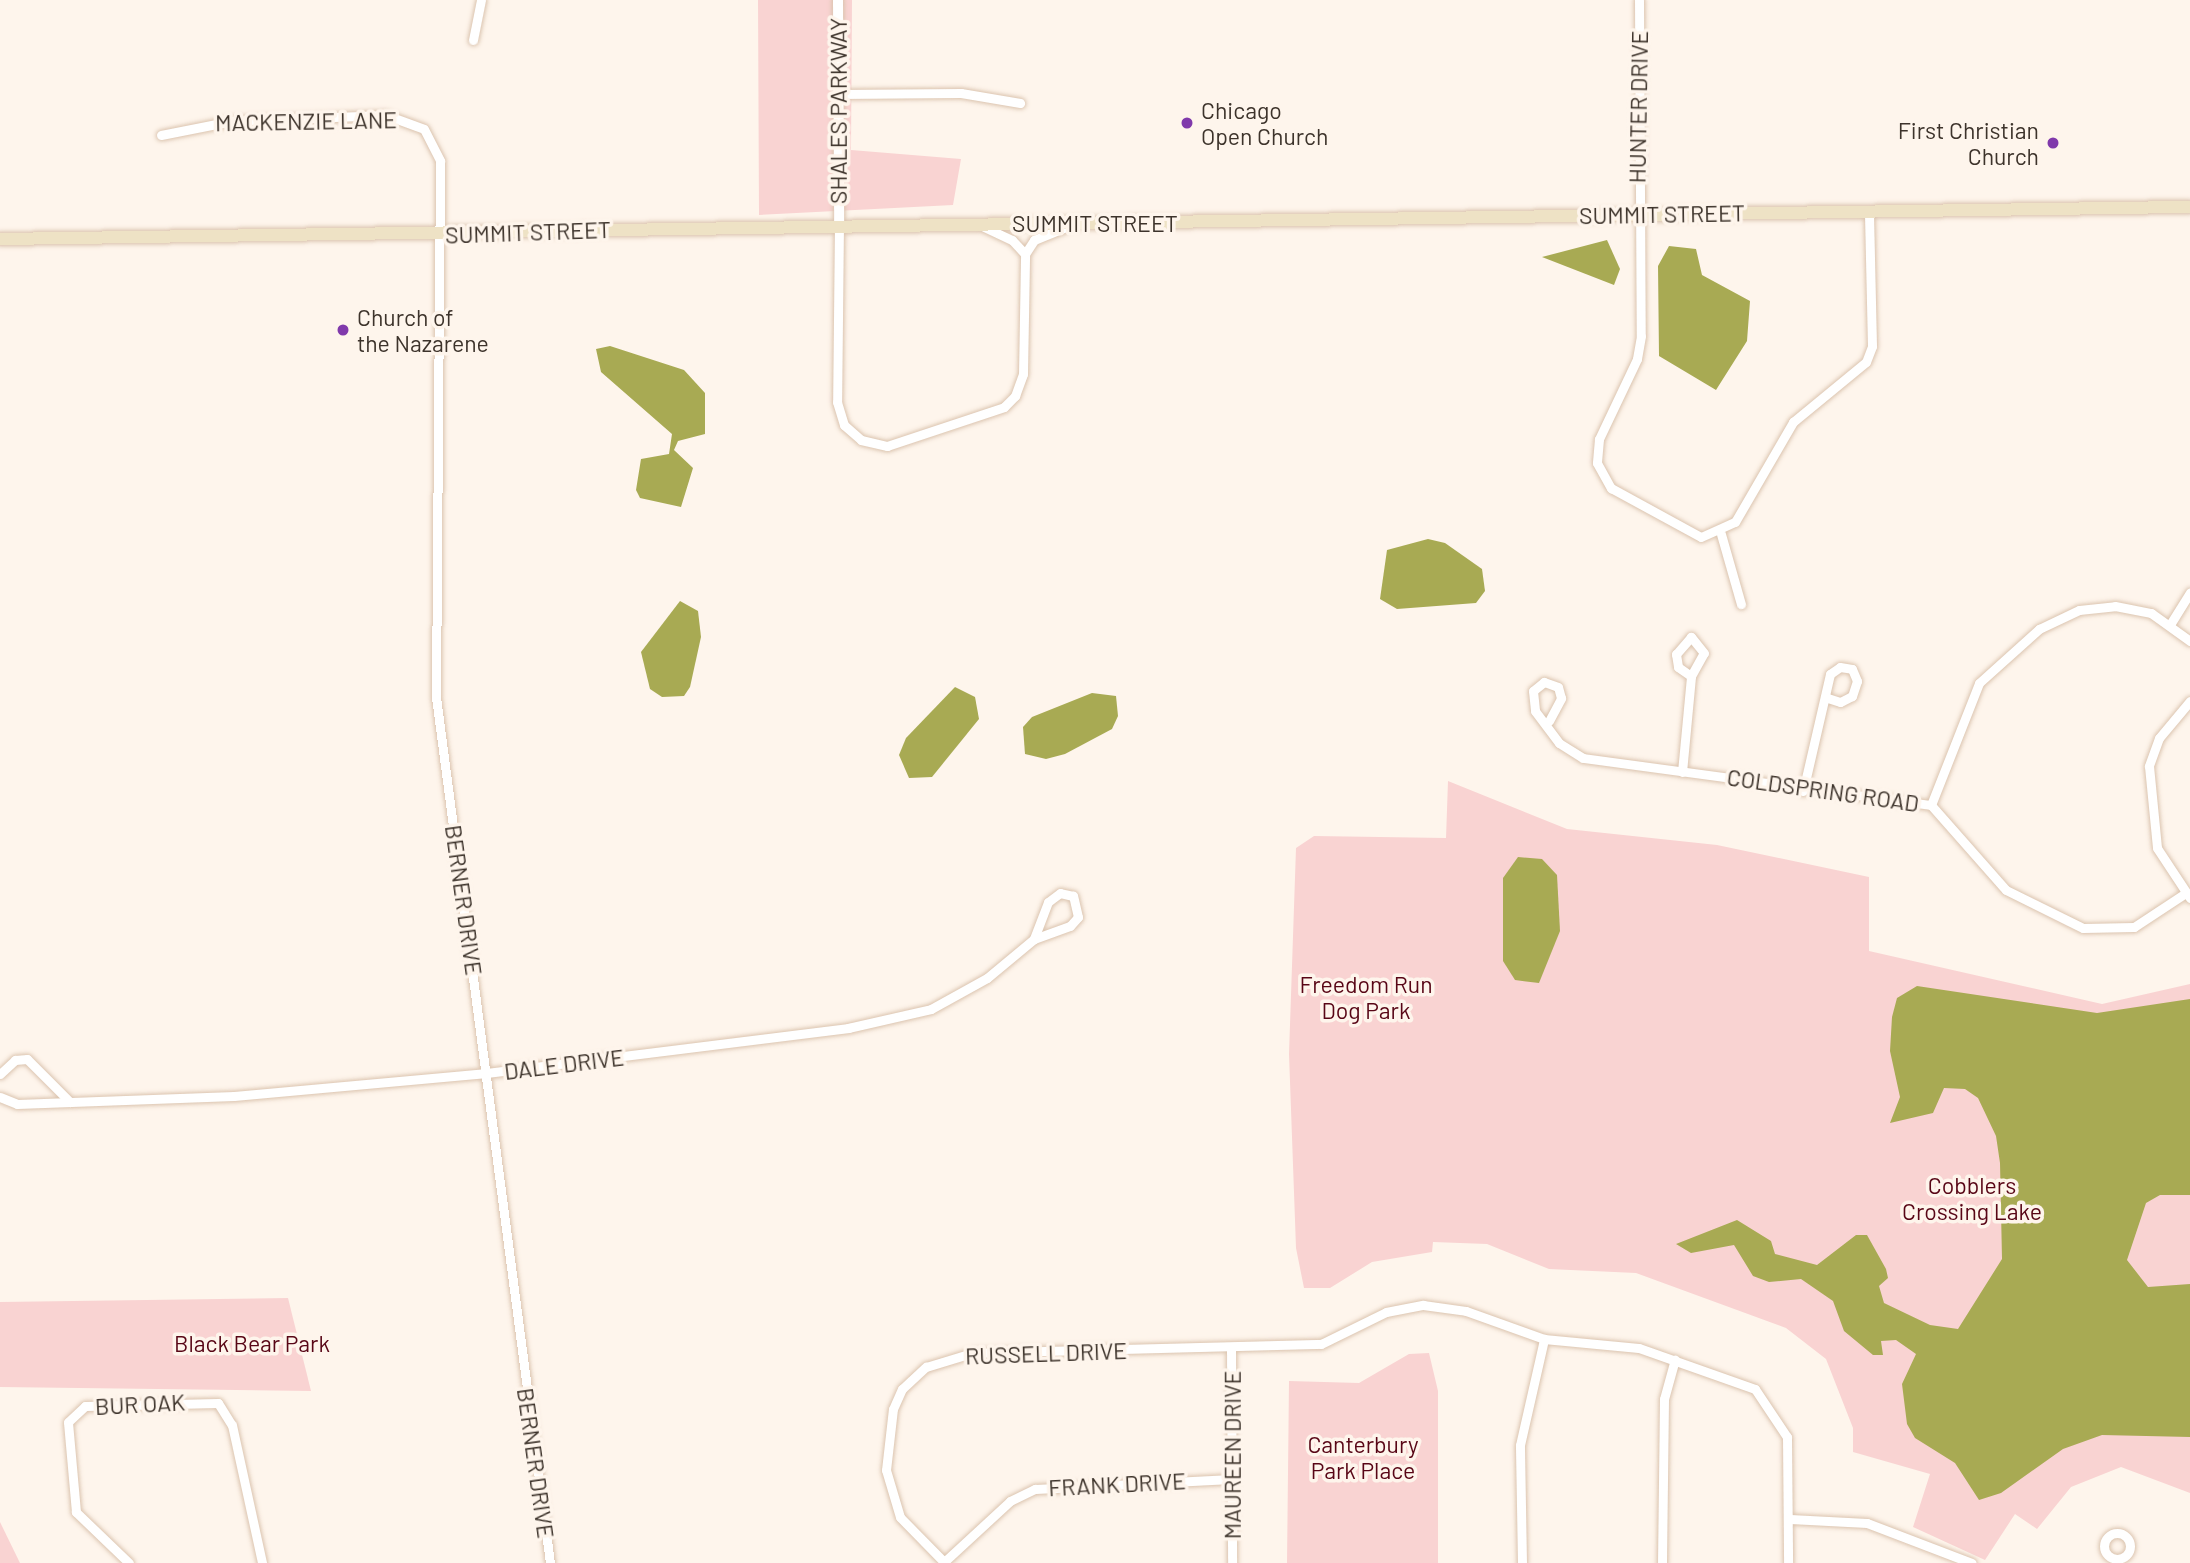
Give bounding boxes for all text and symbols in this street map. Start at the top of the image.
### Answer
street label: SHALES PARKWAY [824,18,852,204]
street label: HUNTER DRIVE [1623,30,1653,184]
place label: Chicago Open Church [1201,96,1328,150]
street label: MACKENZIE LANE [215,106,397,136]
marker: Chicago Open Church [1179,115,1195,131]
place label: First Christian Church [1898,116,2039,170]
marker: First Christian Church [2045,135,2061,151]
street label: SUMMIT STREET [1579,199,1745,229]
street label: SUMMIT STREET [1012,209,1178,237]
street label: SUMMIT STREET [445,215,611,249]
place label: Church of the Nazarene [357,303,489,357]
marker: Church of the Nazarene [335,322,351,338]
street label: COLDSPRING ROAD [1725,763,1921,817]
street label: BERNER DRIVE [440,823,488,977]
park label: Freedom Run Dog Park [1299,970,1433,1024]
street label: DALE DRIVE [502,1043,626,1085]
park label: Cobblers Crossing Lake [1902,1171,2042,1225]
park label: Black Bear Park [174,1329,330,1357]
street label: RUSSELL DRIVE [965,1336,1127,1370]
street label: MAUREEN DRIVE [1218,1371,1246,1539]
street label: BERNER DRIVE [512,1386,560,1540]
street label: BUR OAK [94,1388,186,1420]
park label: Canterbury Park Place [1307,1430,1419,1484]
street label: FRANK DRIVE [1048,1467,1186,1501]

